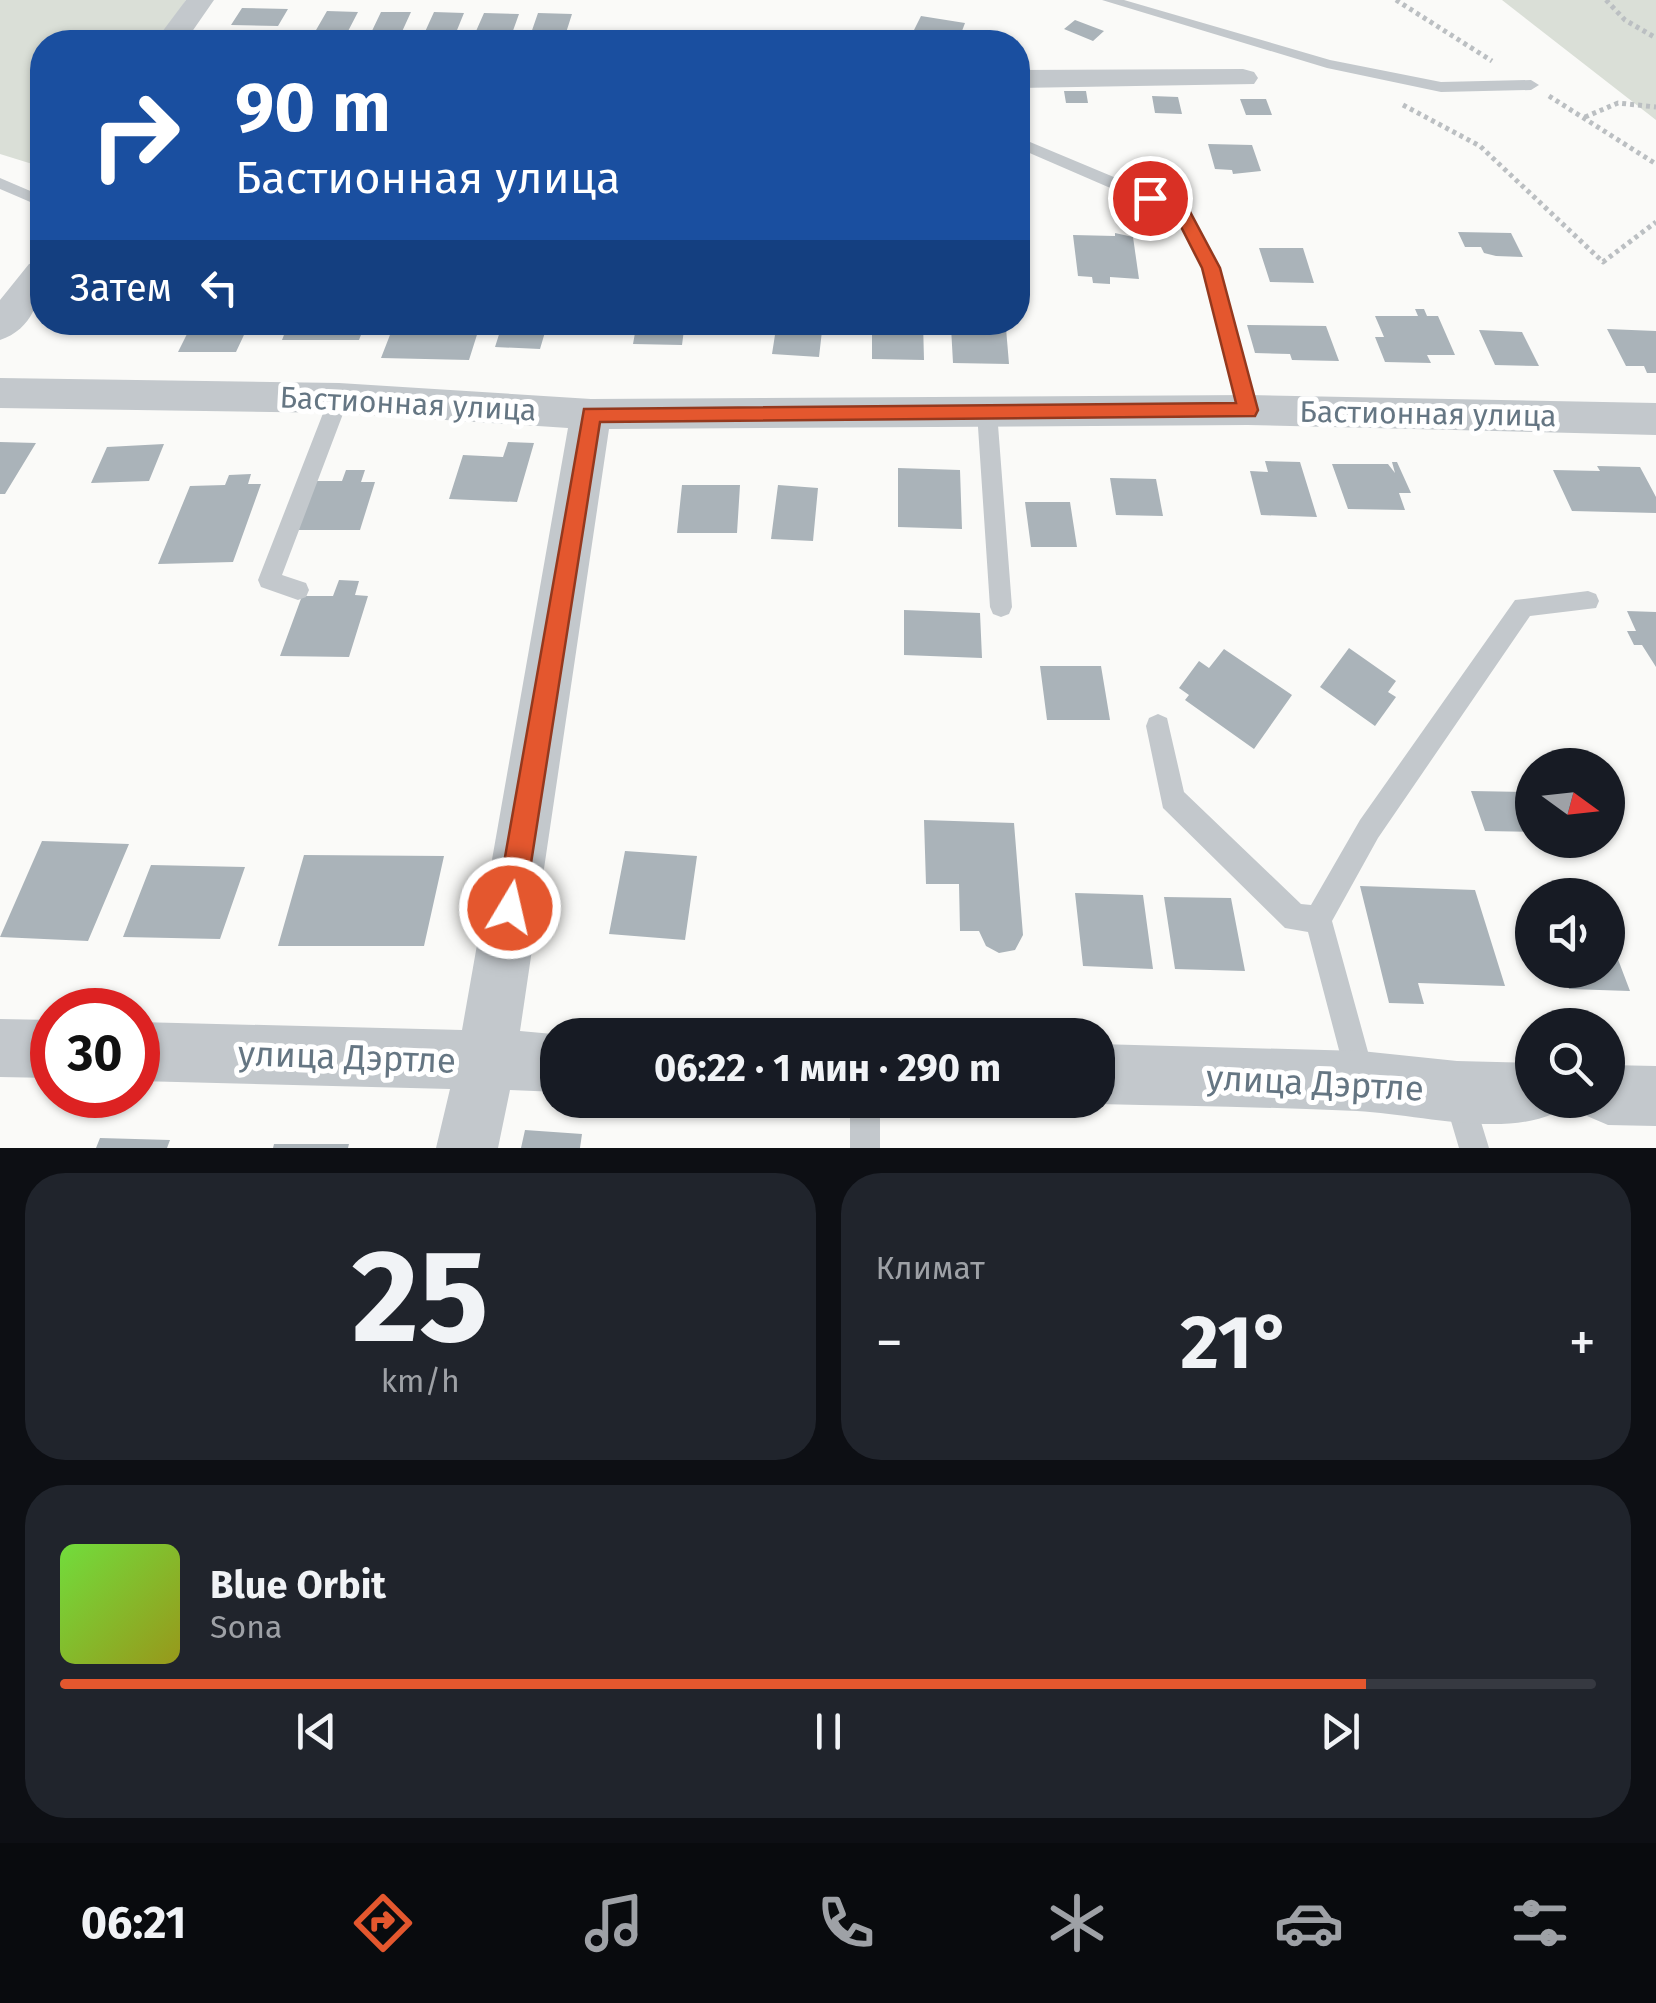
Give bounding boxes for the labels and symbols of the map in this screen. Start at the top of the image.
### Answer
pin [1108,156,1193,241]
street label: Бастионная улица [279,379,537,429]
street label: Бастионная улица [1299,394,1557,434]
north arrow [1515,748,1625,858]
position arrow [458,856,562,960]
speed limit sign: 30 [30,988,160,1118]
street label: улица Дэртле [237,1032,457,1082]
street label: улица Дэртле [1205,1056,1425,1110]

